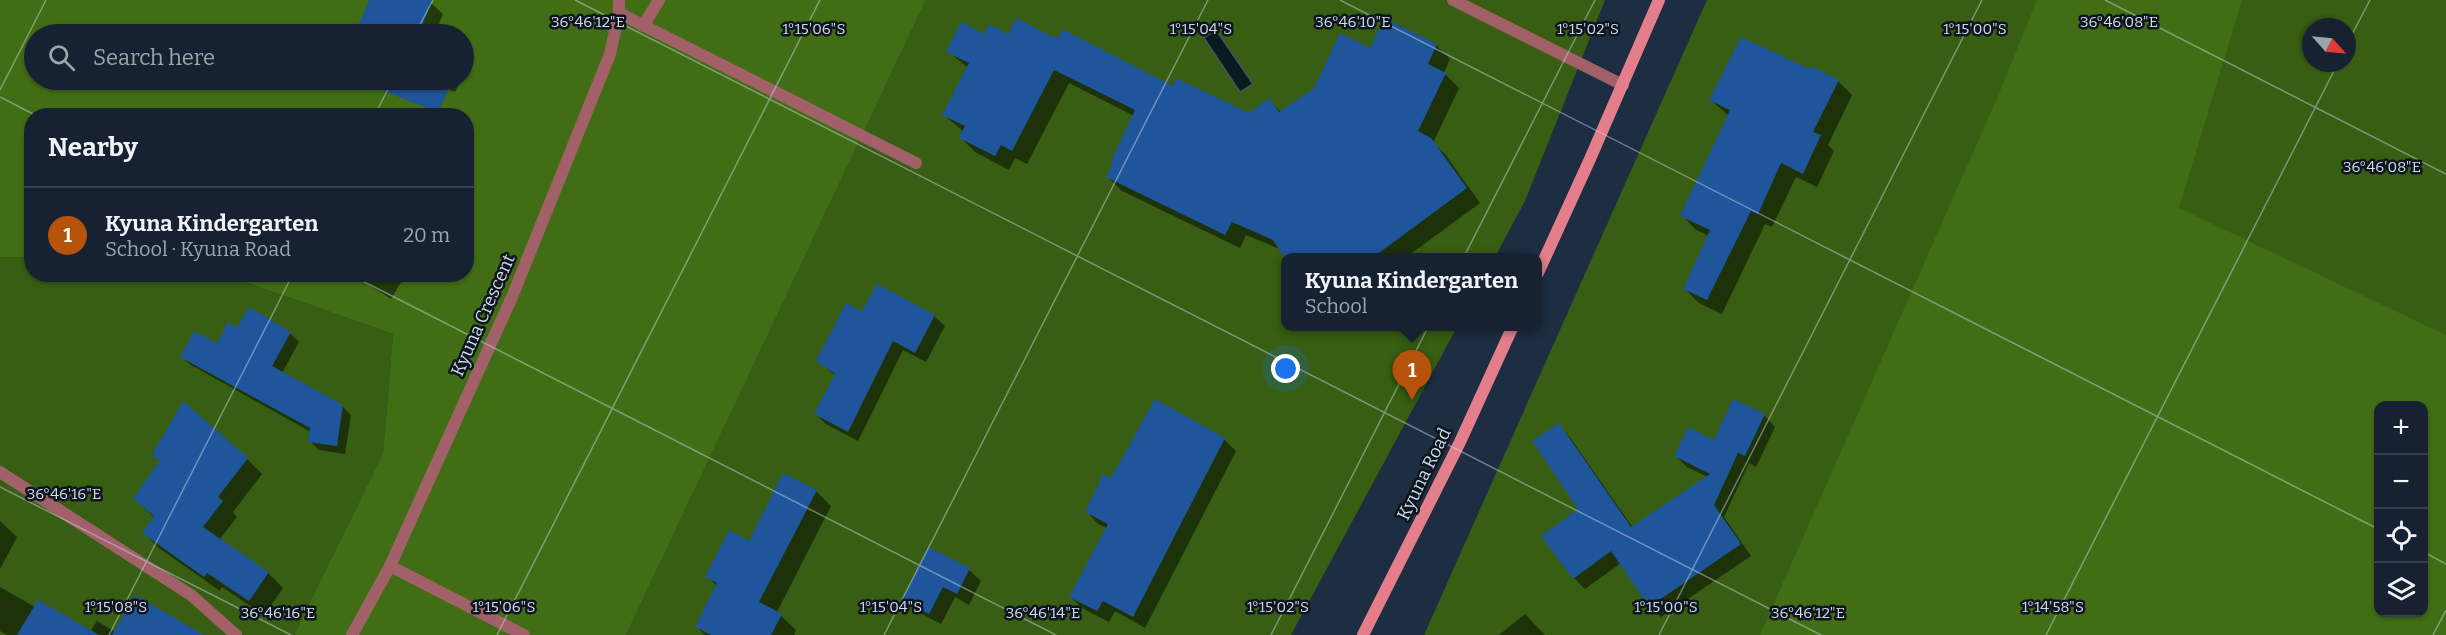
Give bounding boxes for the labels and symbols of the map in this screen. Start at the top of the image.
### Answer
text: 36°46'12"E [551,13,625,31]
text: 36°46'10"E [1315,13,1391,31]
text: 36°46'08"E [2080,13,2158,31]
north arrow [2302,18,2356,72]
text: 1°15'06"S [783,20,845,38]
text: 1°15'04"S [1170,20,1232,38]
text: 1°15'02"S [1557,20,1619,38]
text: 1°15'00"S [1943,20,2007,38]
text: 36°46'08"E [2343,158,2421,176]
street label: Kyuna Crescent [446,250,520,379]
pin: 1 [1392,350,1432,400]
your location [1271,354,1300,383]
street label: Kyuna Road [1392,424,1456,524]
text: 36°46'16"E [27,485,101,503]
text: 1°15'08"S [85,598,147,616]
text: 1°15'06"S [473,598,535,616]
text: 1°15'04"S [860,598,922,616]
text: 1°15'02"S [1247,598,1309,616]
text: 1°15'00"S [1634,598,1698,616]
text: 1°14'58"S [2022,598,2084,616]
text: 36°46'16"E [241,604,315,622]
text: 36°46'14"E [1006,604,1080,622]
text: 36°46'12"E [1771,604,1845,622]

